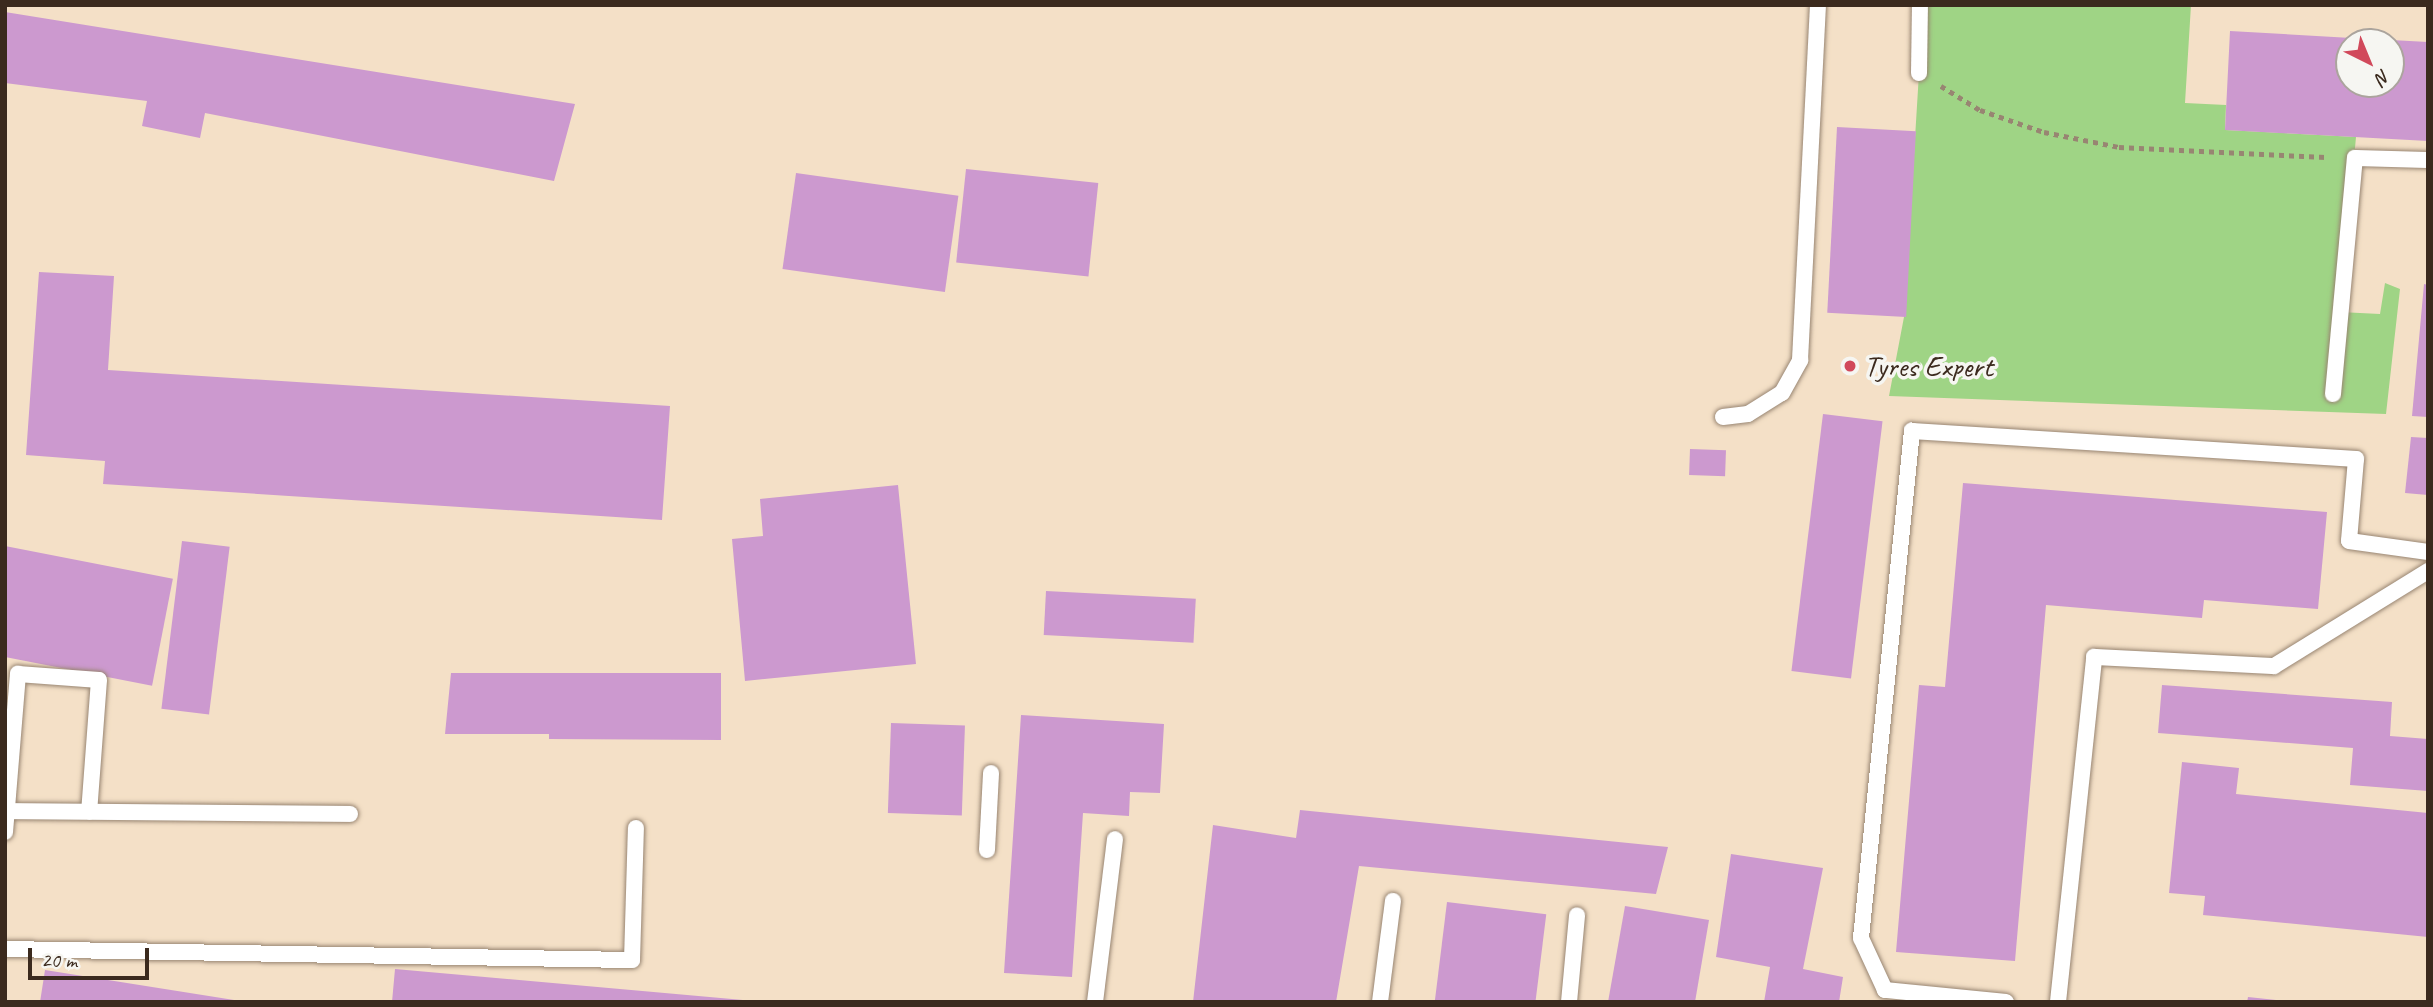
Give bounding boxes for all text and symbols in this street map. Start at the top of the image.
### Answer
north arrow [2335,28,2405,98]
text: N [2370,64,2395,90]
place label: Tyres Expert [1864,348,1993,384]
marker: Tyres Expert [1842,358,1858,374]
scale bar [32,934,152,978]
text: 20 m [41,947,77,973]

